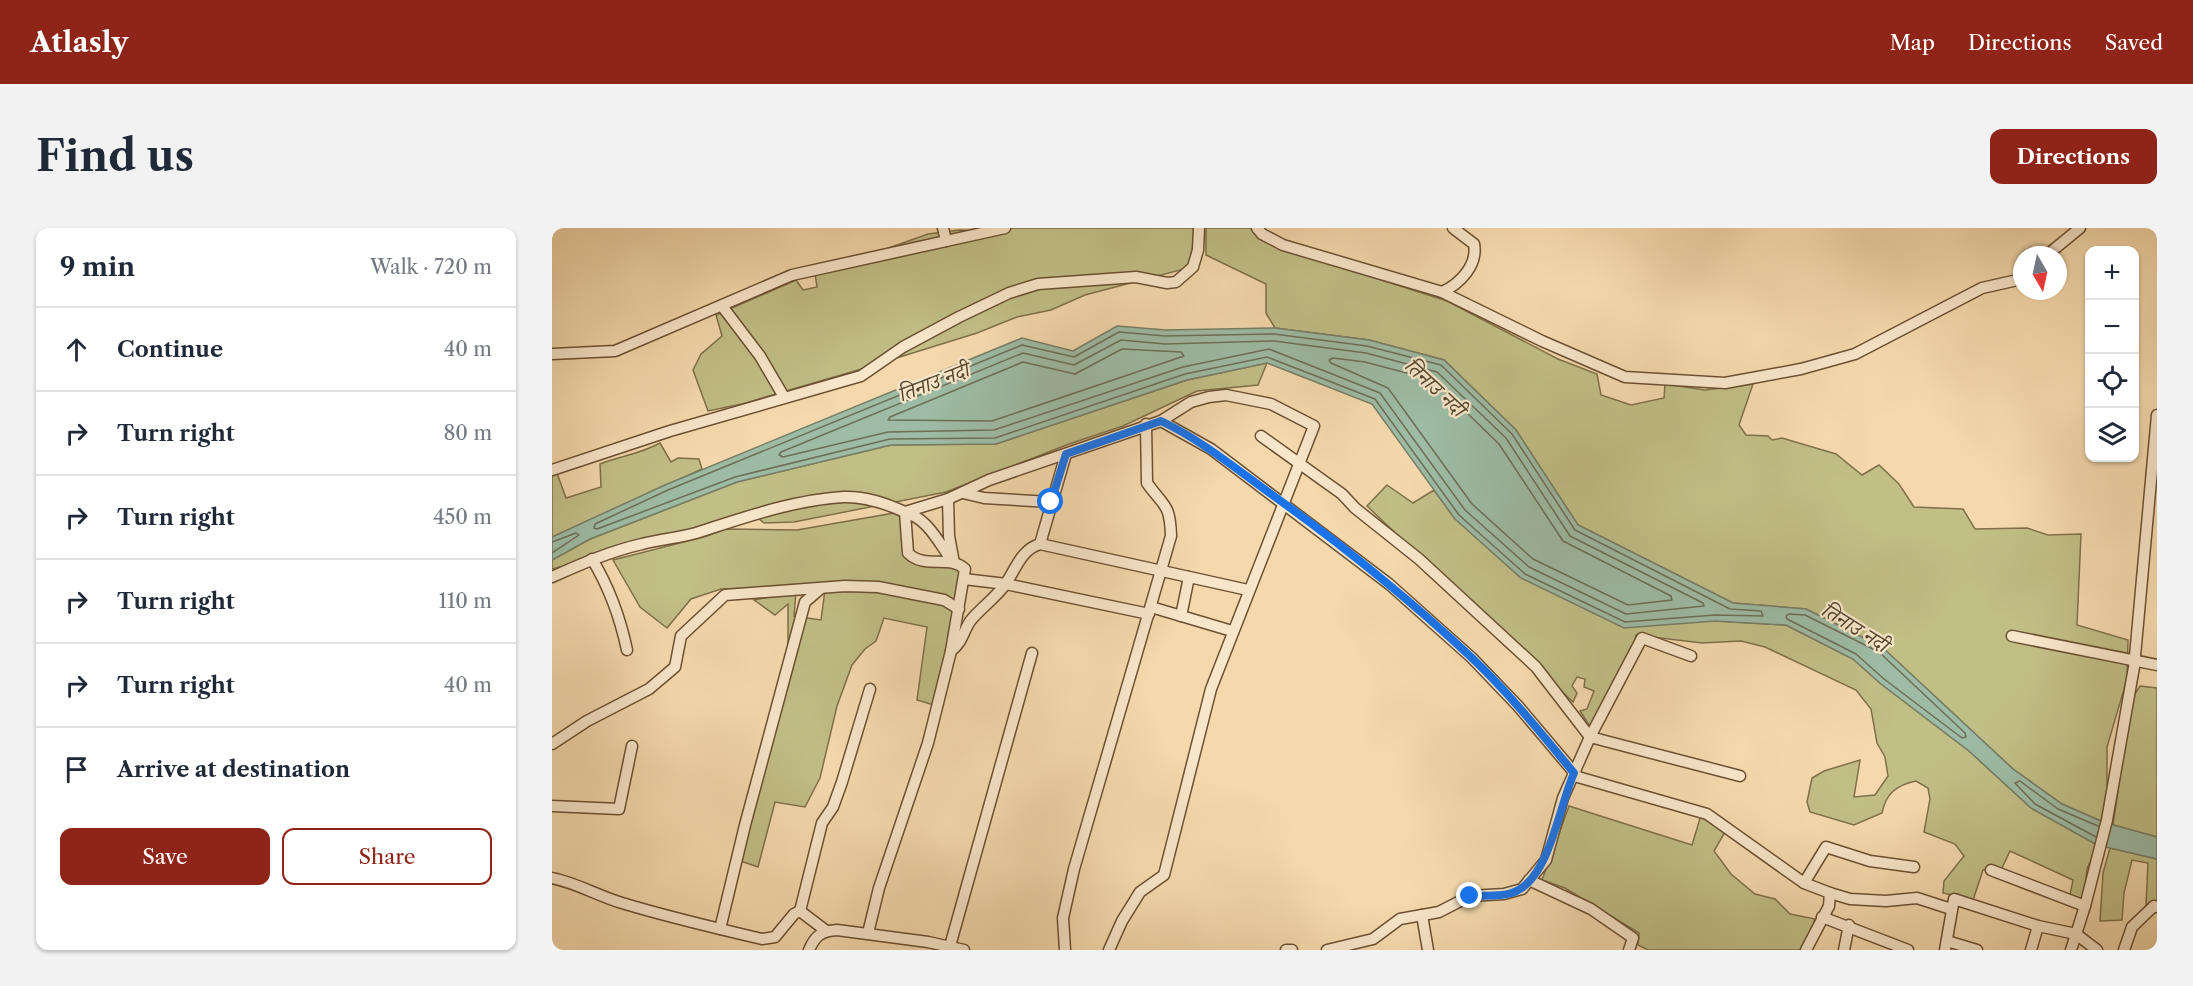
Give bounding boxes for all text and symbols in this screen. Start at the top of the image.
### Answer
text: Atlasly [30,25,129,59]
text: Map [1890,30,1935,55]
text: Directions [1968,30,2072,55]
text: Saved [2105,30,2163,55]
button: Directions [1990,129,2157,184]
text: Find us [36,130,194,182]
north arrow [2013,246,2067,300]
map controls [2085,246,2139,462]
button: + [2085,246,2139,300]
text: 9 min [60,251,135,283]
text: Walk · 720 m [370,255,492,279]
button: − [2085,300,2139,354]
icon: ahead [60,333,93,366]
text: Continue [117,336,223,363]
text: 40 m [444,337,492,361]
water label: तिनाउ नदी [1399,353,1473,424]
button: locate [2085,354,2139,408]
water label: तिनाउ नदी [894,356,976,407]
button: layers [2085,408,2139,462]
icon: right [60,417,93,450]
text: Turn right [117,420,235,447]
text: 80 m [444,421,492,445]
route start [1037,488,1063,514]
icon: right [60,501,93,534]
text: Turn right [117,504,235,531]
text: 450 m [433,505,492,529]
icon: right [60,585,93,618]
text: Turn right [117,588,235,615]
text: 110 m [439,589,492,613]
water label: तिनाउ नदी [1817,597,1896,659]
icon: right [60,669,93,702]
text: Turn right [117,672,235,699]
text: 40 m [444,673,492,697]
icon: arrive [60,753,93,786]
text: Arrive at destination [117,756,350,783]
button: Save [60,828,270,885]
button: Share [282,828,492,885]
route end [1456,882,1482,908]

